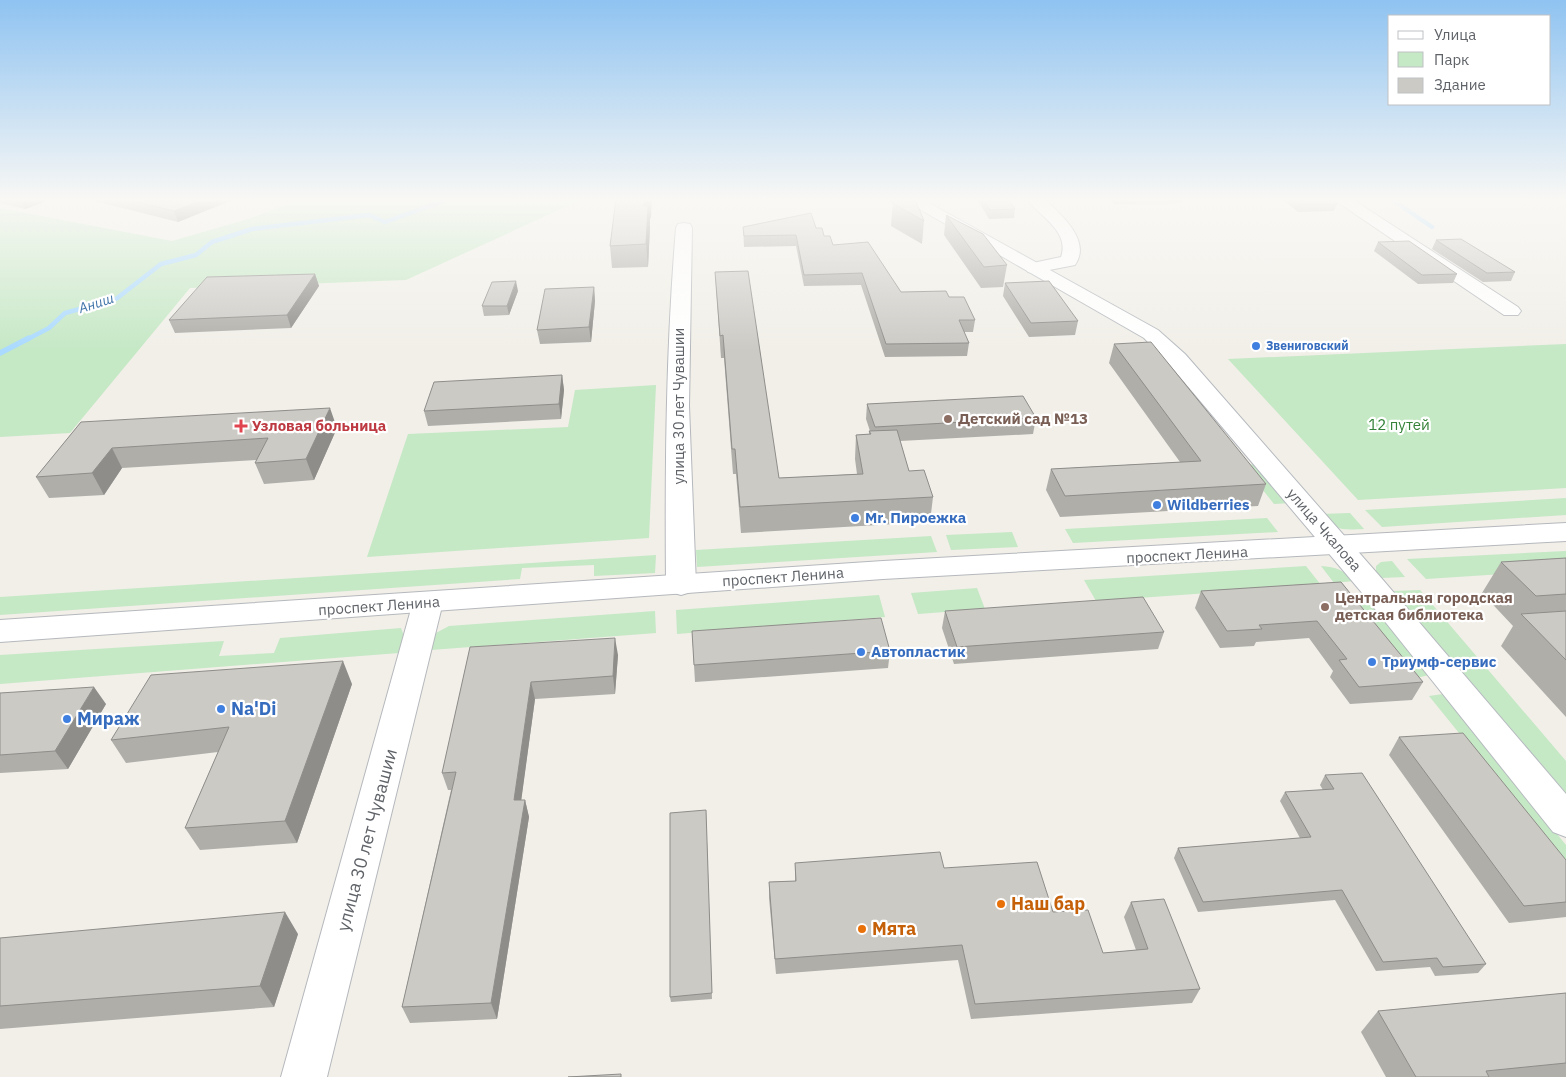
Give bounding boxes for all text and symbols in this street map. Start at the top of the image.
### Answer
legend [1388,15,1551,105]
text: Улица [1434,25,1476,44]
text: Парк [1434,50,1469,69]
text: Здание [1434,75,1486,94]
water label: Аниш [75,289,116,317]
street label: улица 30 лет Чувашии [669,328,688,484]
place label: Звениговский [1266,338,1349,353]
marker: Звениговский [1250,340,1262,352]
place label: Детский сад №13 [958,409,1088,428]
marker: Детский сад №13 [942,413,954,425]
park label: 12 путей [1368,415,1430,434]
place label: Узловая больница [252,416,387,435]
marker: Узловая больница [234,419,248,433]
street label: улица Чкалова [1283,484,1366,575]
place label: Wildberries [1167,495,1250,514]
marker: Wildberries [1151,499,1163,511]
place label: Mr. Пироежка [865,508,967,527]
marker: Mr. Пироежка [849,512,861,524]
street label: проспект Ленина [1126,542,1248,567]
street label: проспект Ленина [721,563,844,590]
place label: Центральная городская детская библиотека [1335,588,1513,624]
street label: проспект Ленина [317,592,440,619]
marker: Центральная городская детская библиотека [1319,601,1331,613]
place label: Автопластик [871,642,966,661]
marker: Автопластик [855,646,867,658]
place label: Триумф-сервис [1382,652,1497,671]
marker: Триумф-сервис [1366,656,1378,668]
place label: Na'Di [231,697,277,720]
marker: Na'Di [215,703,227,715]
place label: Мираж [77,707,140,730]
marker: Мираж [61,713,73,725]
street label: улица 30 лет Чувашии [331,746,402,934]
place label: Наш бар [1011,892,1085,915]
marker: Наш бар [995,898,1007,910]
place label: Мята [872,917,916,940]
marker: Мята [856,923,868,935]

